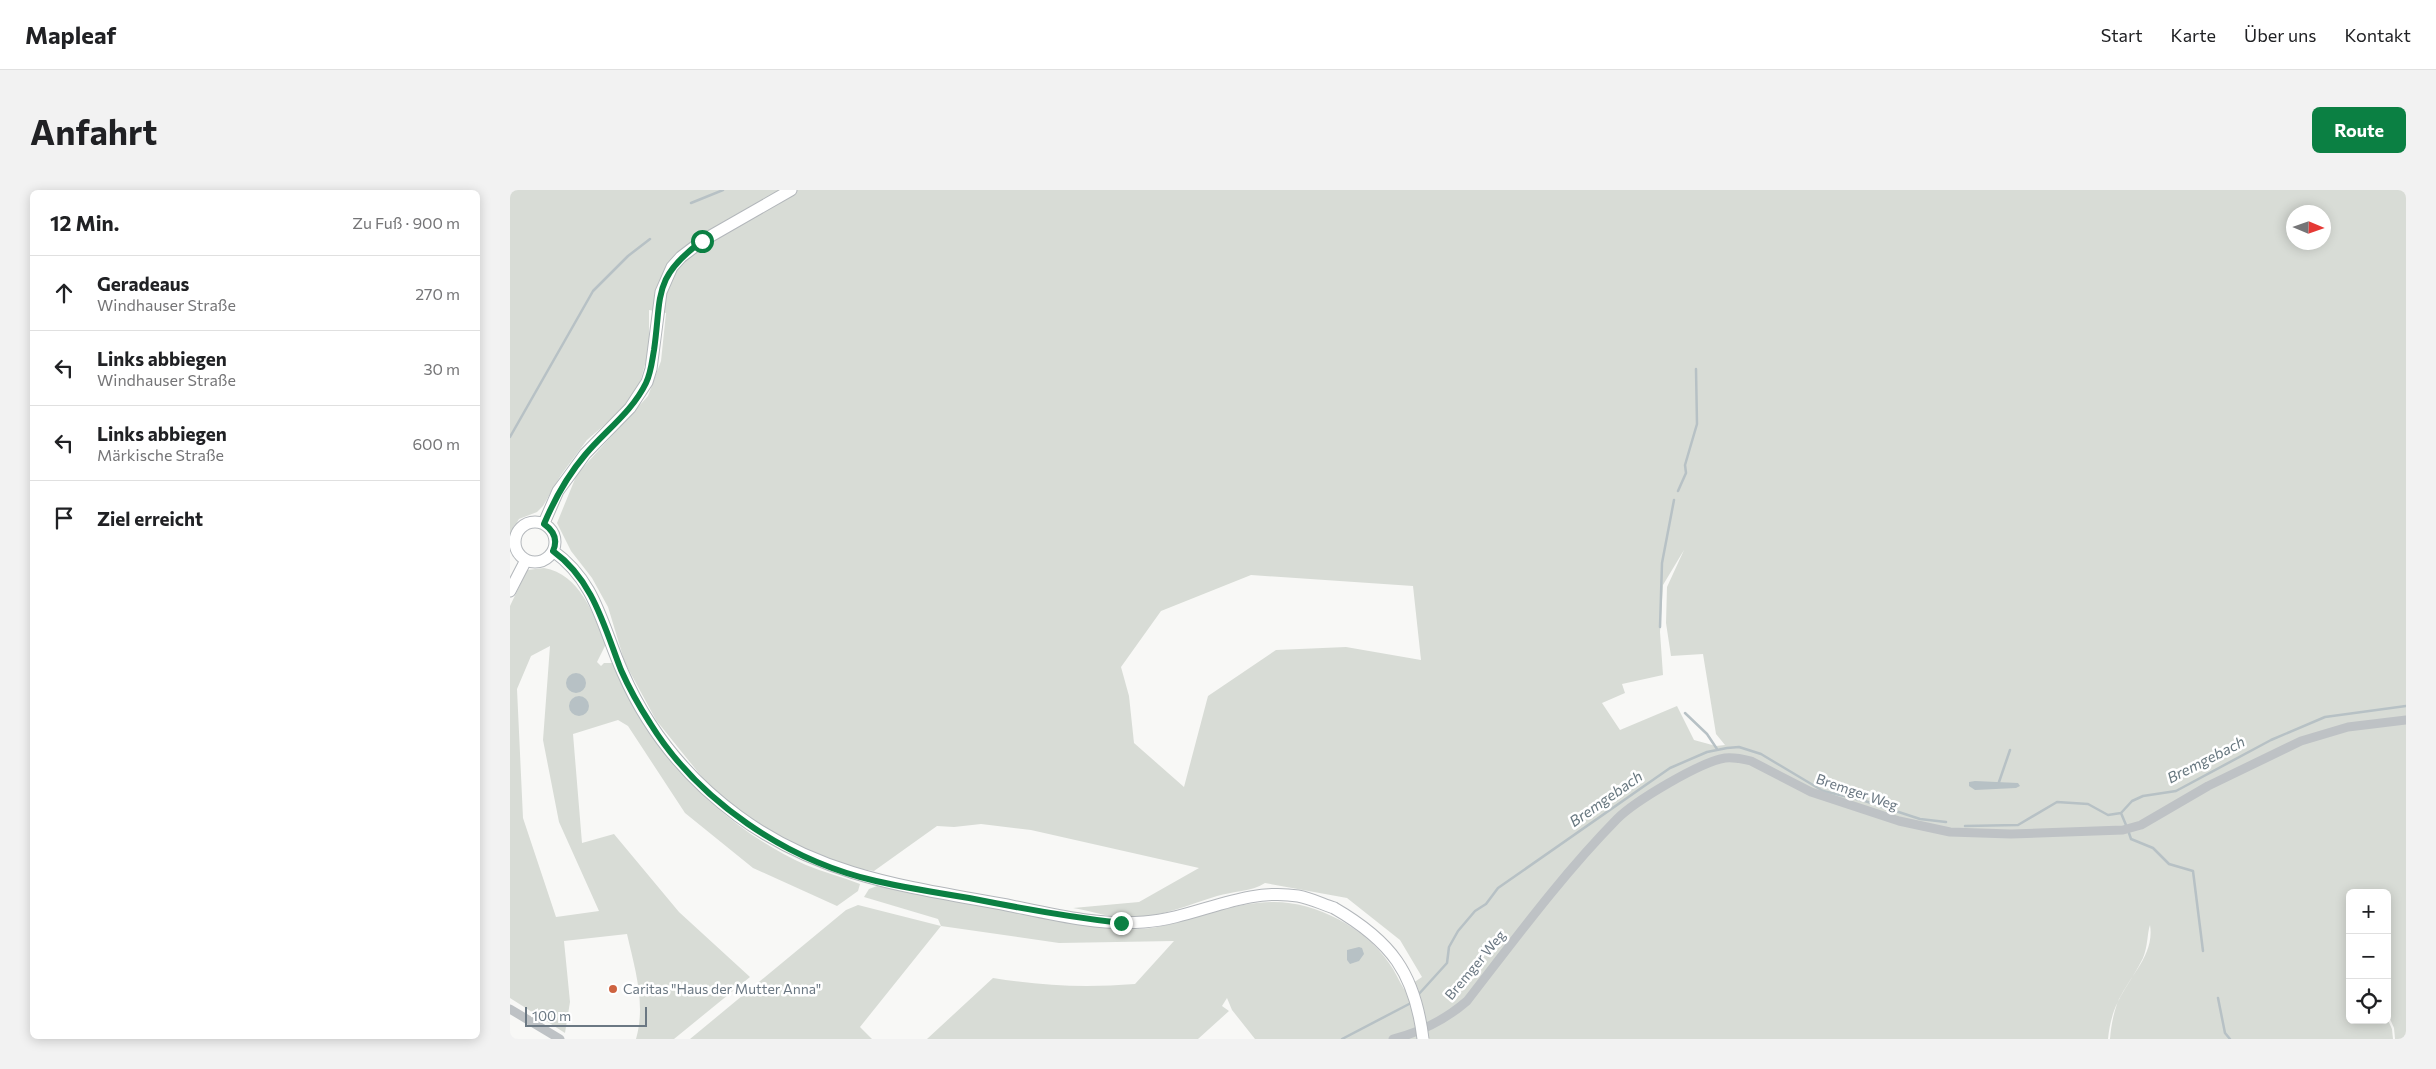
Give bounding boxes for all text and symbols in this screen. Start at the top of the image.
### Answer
text: Mapleaf [25,20,116,49]
text: Start [2101,24,2143,46]
text: Karte [2171,24,2216,46]
text: Über uns [2244,24,2317,46]
text: Kontakt [2345,24,2411,46]
button: Route [2312,107,2406,153]
text: Anfahrt [30,109,157,152]
north arrow [2286,205,2331,250]
text: 12 Min. [50,210,119,235]
text: Zu Fuß · 900 m [352,213,460,232]
route start [691,230,714,253]
text: Geradeaus [97,272,189,295]
icon: ahead [50,279,78,307]
text: 270 m [415,284,460,303]
text: Windhauser Straße [97,295,236,314]
text: Links abbiegen [97,347,227,370]
icon: left [50,354,78,382]
text: 30 m [423,359,460,378]
text: Windhauser Straße [97,370,236,389]
text: Links abbiegen [97,422,227,445]
icon: left [50,429,78,457]
text: 600 m [412,434,460,453]
text: Märkische Straße [97,445,224,464]
icon: arrive [50,504,78,532]
text: Ziel erreicht [97,507,203,530]
water label: Bremgebach [2164,732,2248,786]
water label: Bremgebach [1565,766,1645,830]
street label: Bremger Weg [1814,770,1901,814]
map controls [2346,889,2391,1024]
button: + [2346,889,2391,934]
route end [1110,912,1133,935]
street label: Bremger Weg [1441,926,1509,1003]
button: − [2346,934,2391,979]
button: locate [2346,979,2391,1024]
place label: Caritas "Haus der Mutter Anna" [623,980,821,997]
marker: Caritas "Haus der Mutter Anna" [607,983,619,995]
scale bar [525,1004,648,1027]
text: 100 m [532,1007,571,1024]

